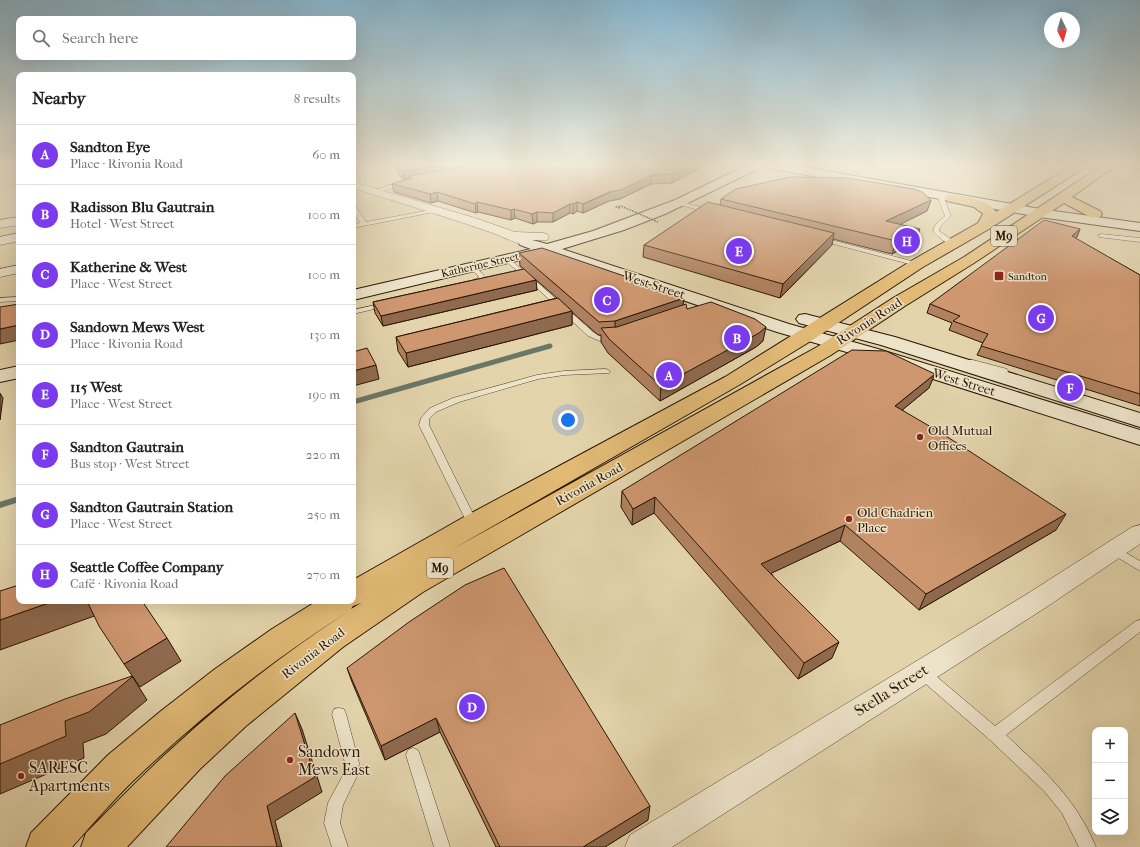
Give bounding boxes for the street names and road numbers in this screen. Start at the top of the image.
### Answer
road number: M9 [991,226,1017,246]
street label: Katherine Street [440,250,520,280]
street label: West Street [620,268,688,302]
street label: Rivonia Road [833,294,905,348]
street label: West Street [930,365,998,399]
street label: Rivonia Road [553,459,626,509]
road number: M9 [427,558,453,578]
street label: Rivonia Road [279,624,348,682]
street label: Stella Street [850,660,932,720]

